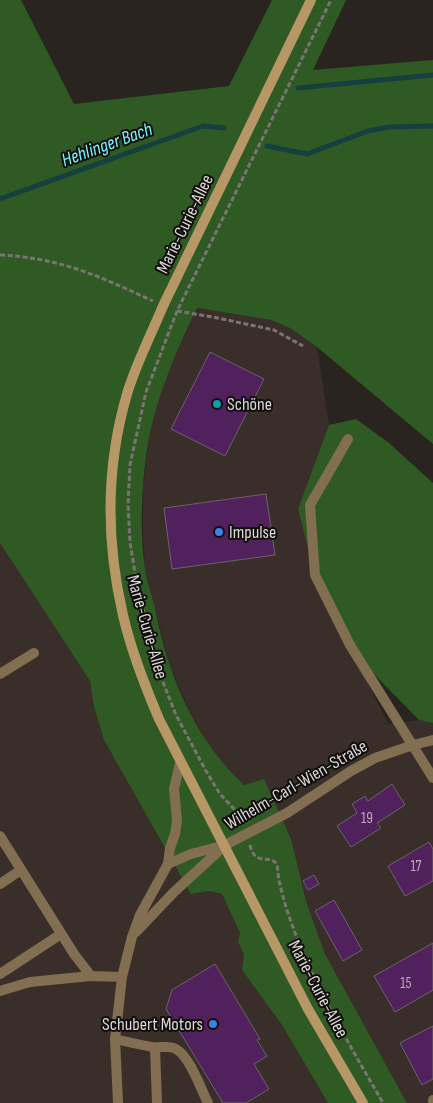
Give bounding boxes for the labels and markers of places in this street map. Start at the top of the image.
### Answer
place label: Schöne [227,394,272,415]
marker: Schöne [211,398,223,410]
place label: Impulse [229,522,276,543]
marker: Impulse [213,526,225,538]
place label: Schubert Motors [102,1014,203,1035]
marker: Schubert Motors [207,1018,219,1030]

